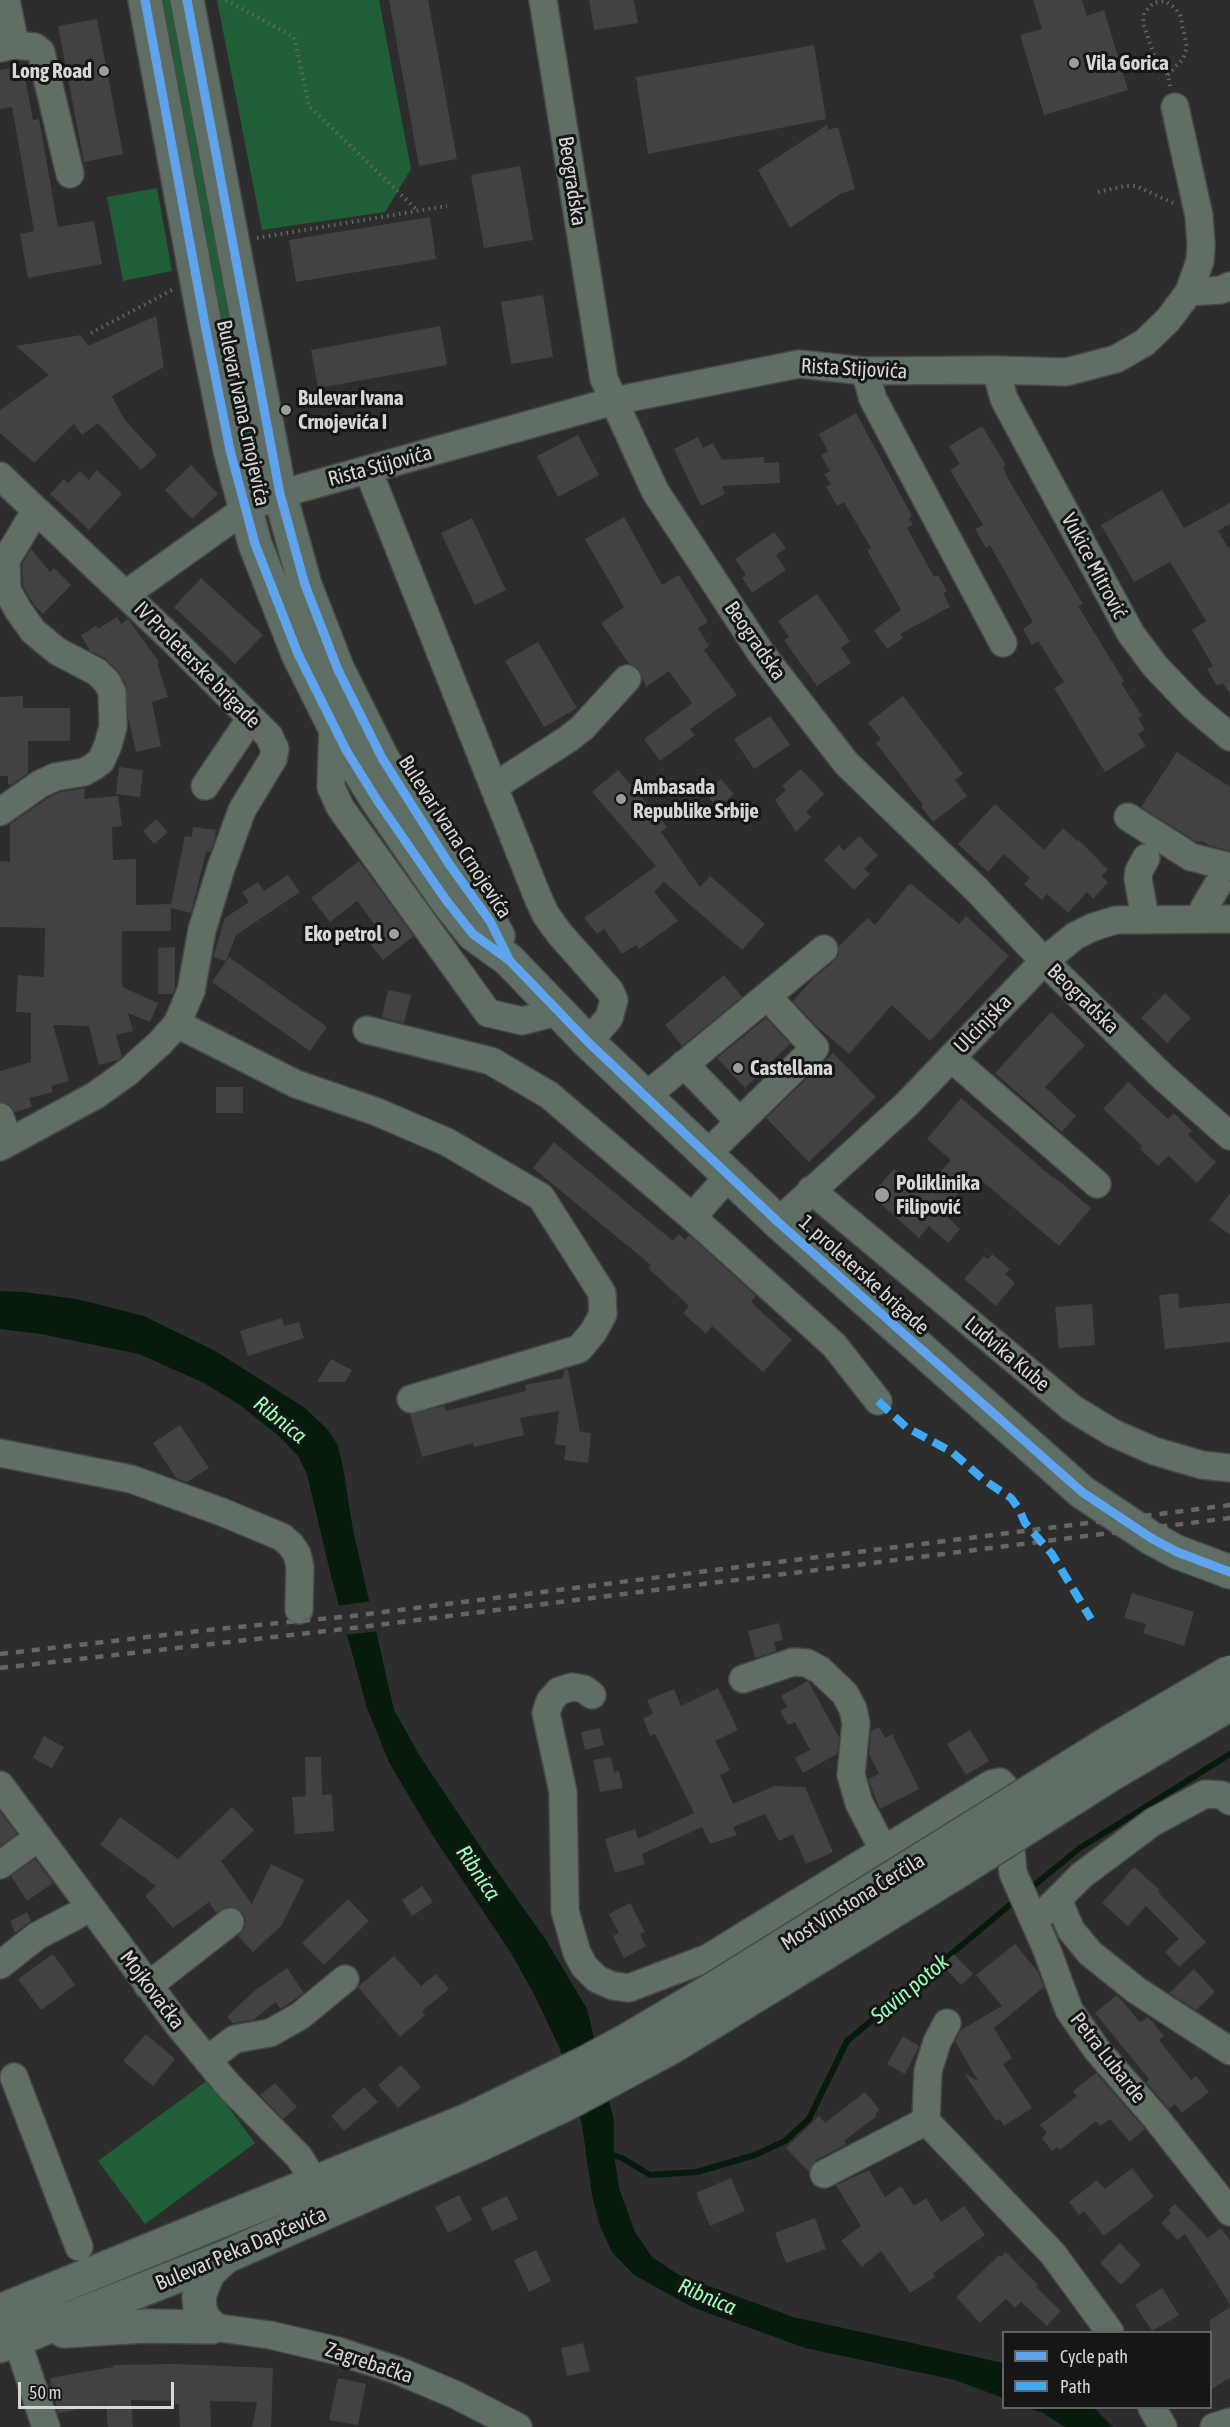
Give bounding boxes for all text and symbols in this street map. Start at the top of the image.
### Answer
place label: Vila Gorica [1086,50,1169,76]
marker: Vila Gorica [1067,56,1081,70]
place label: Long Road [12,58,92,84]
marker: Long Road [97,64,111,78]
street label: Beogradska [553,134,591,228]
street label: Bulevar Ivana Crnojevića [211,318,275,508]
street label: Rista Stijovića [800,354,908,384]
place label: Bulevar Ivana Crnojevića I [298,385,404,435]
marker: Bulevar Ivana Crnojevića I [279,403,293,417]
street label: Rista Stijovića [325,440,435,492]
street label: Vukice Mitrović [1056,509,1132,623]
street label: IV Proleterske brigade [128,596,266,734]
street label: Beogradska [719,597,791,685]
street label: Bulevar Ivana Crnojevića [393,751,517,923]
place label: Ambasada Republike Srbije [633,774,759,824]
marker: Ambasada Republike Srbije [614,792,628,806]
place label: Eko petrol [304,921,382,947]
marker: Eko petrol [387,927,401,941]
street label: Beogradska [1042,959,1124,1039]
street label: Ulcinjska [949,989,1017,1059]
place label: Castellana [750,1055,833,1081]
marker: Castellana [731,1061,745,1075]
place label: Poliklinika Filipović [896,1170,980,1220]
marker: Poliklinika Filipović [873,1186,891,1204]
street label: 1. proleterske brigade [794,1210,934,1340]
street label: Ludvika Kube [959,1311,1055,1397]
water label: Ribnica [248,1391,312,1449]
water label: Ribnica [450,1841,506,1905]
street label: Most Vinstona Čerčila [777,1848,929,1956]
street label: Mojkovačka [114,1946,190,2034]
water label: Savin potok [865,1949,955,2029]
street label: Petra Lubarde [1065,2008,1151,2108]
street label: Bulevar Peka Dapčevića [152,2202,330,2296]
water label: Ribnica [674,2273,740,2321]
legend [1002,2331,1212,2409]
street label: Zagrebačka [322,2337,416,2389]
text: Cycle path [1060,2346,1128,2367]
scale bar [21,2370,177,2408]
text: Path [1060,2376,1091,2397]
text: 50 m [29,2382,61,2403]

